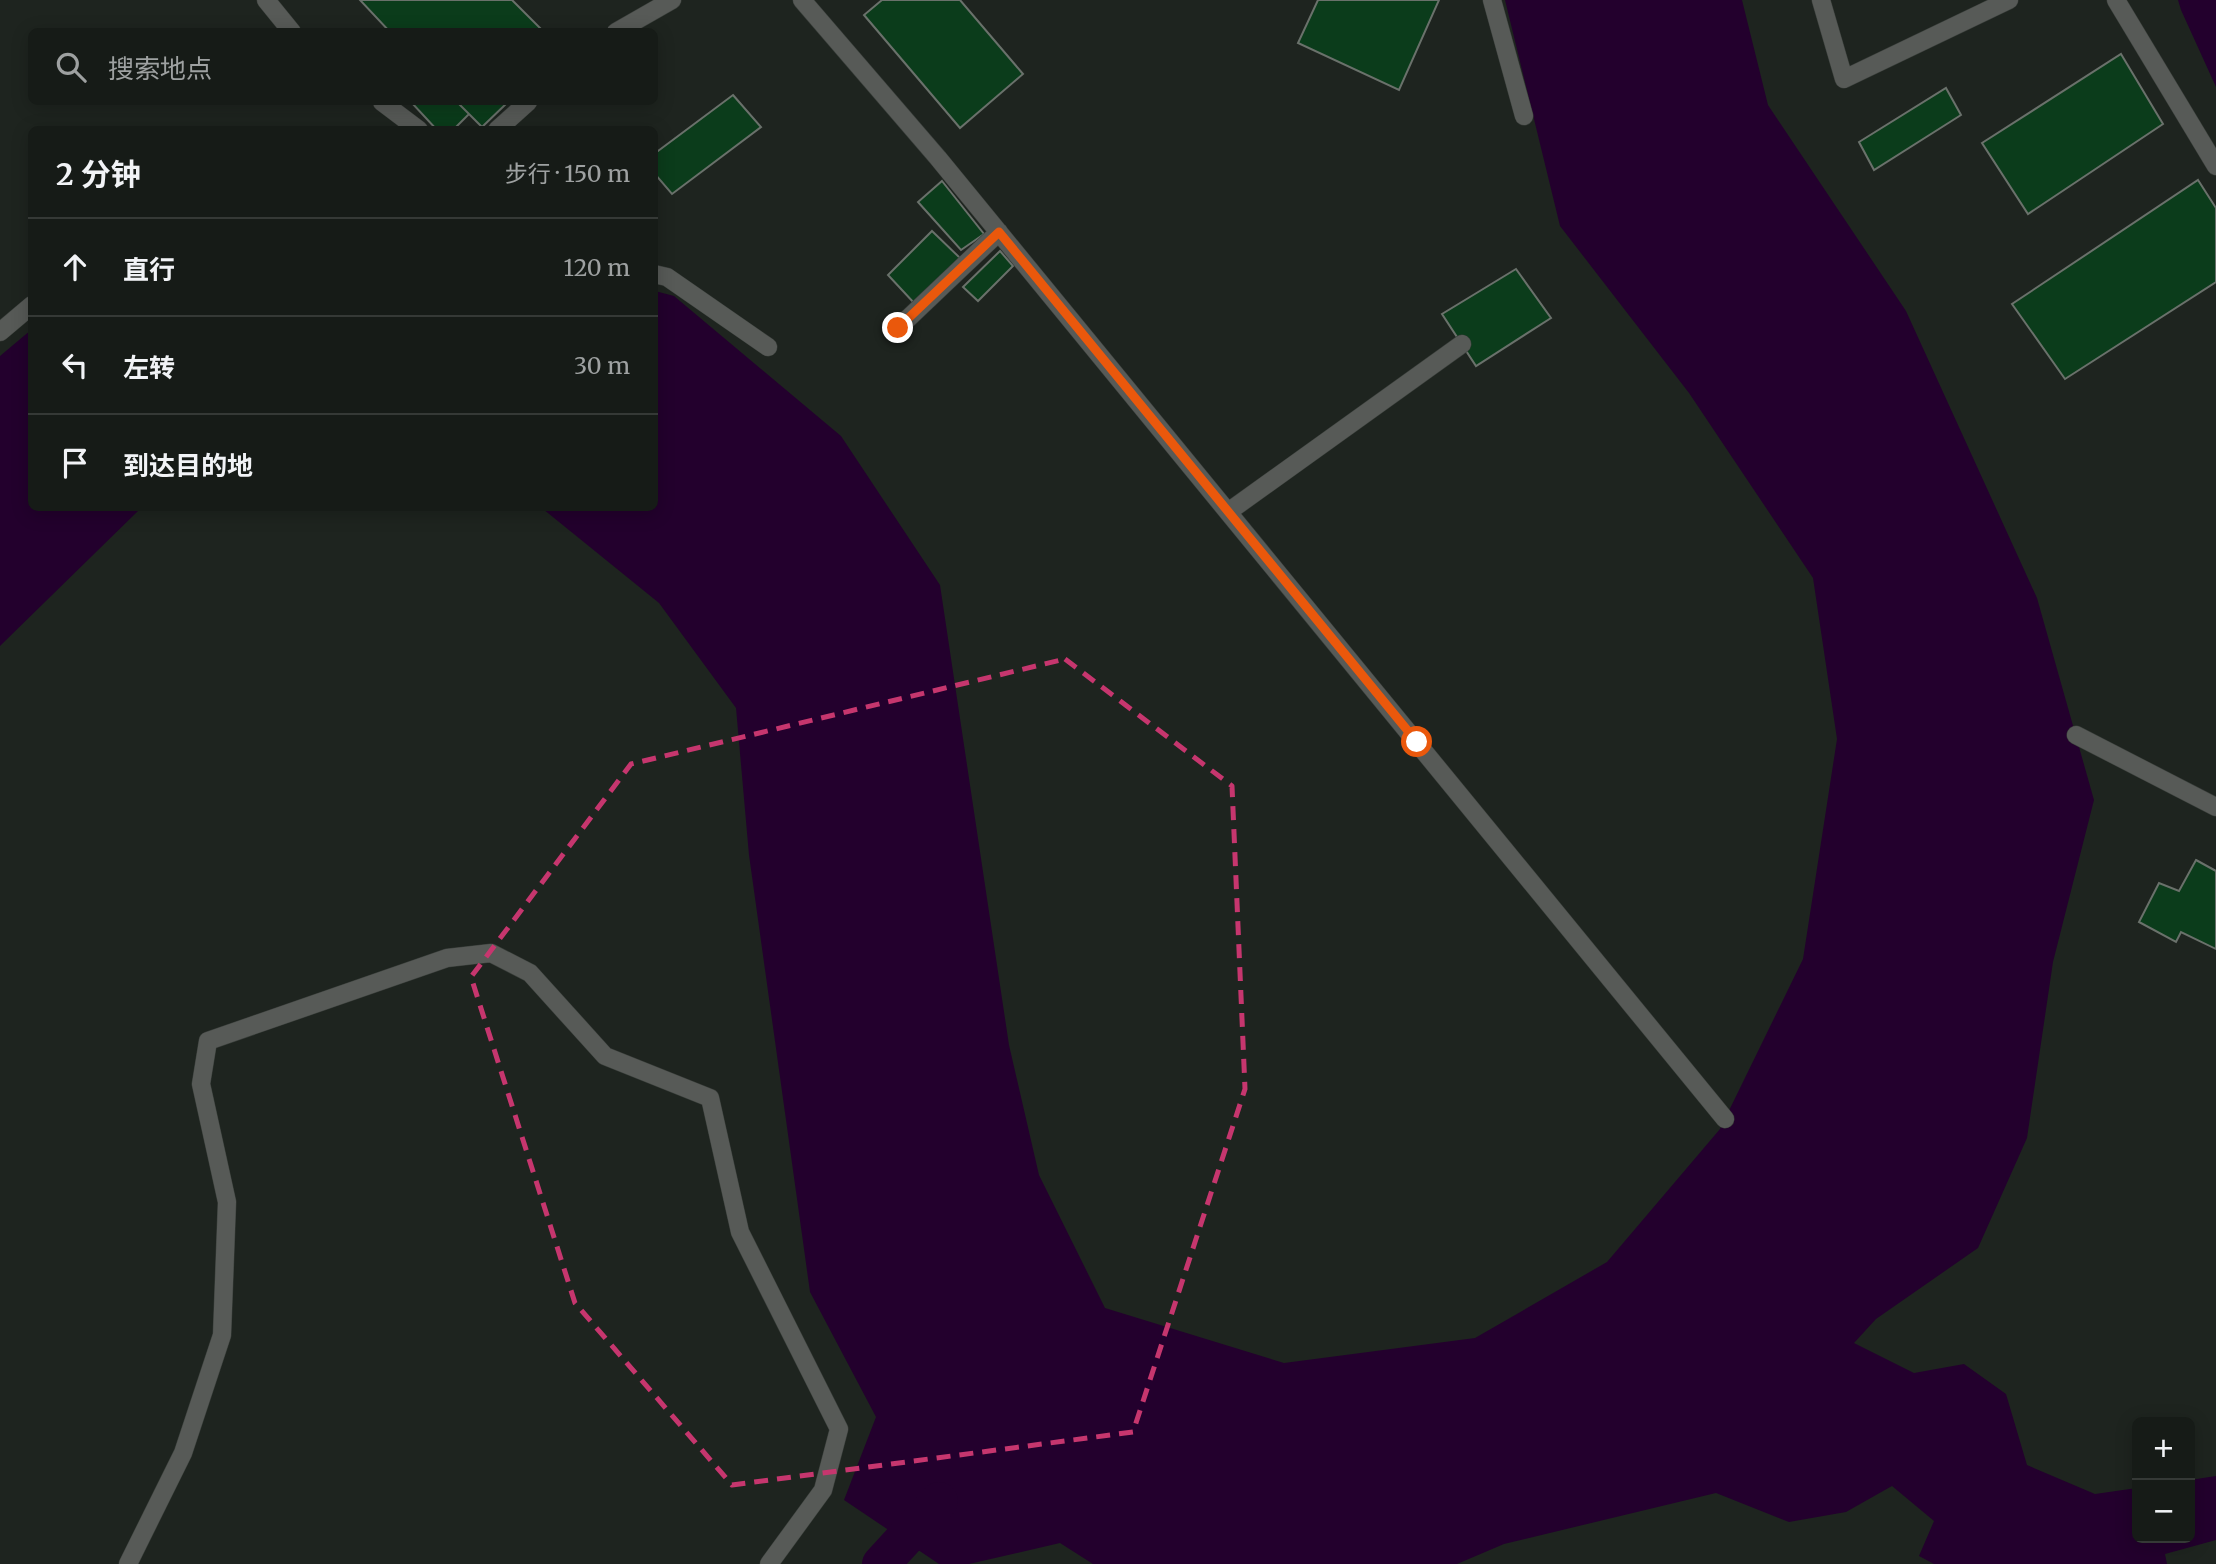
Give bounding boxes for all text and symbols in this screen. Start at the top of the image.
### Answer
search box [28,28,658,105]
icon: search [52,48,90,86]
text: 搜索地点 [108,52,212,85]
text: 2 分钟 [56,155,141,193]
text: 步行 · 150 m [505,159,630,188]
icon: ahead [56,248,94,286]
text: 直行 [123,253,175,286]
text: 120 m [564,253,630,282]
route end [882,312,913,343]
icon: left [56,346,94,384]
text: 左转 [123,351,175,384]
text: 30 m [574,351,630,380]
icon: arrive [56,444,94,482]
text: 到达目的地 [123,449,253,482]
route start [1401,726,1432,757]
map controls [2132,1417,2195,1543]
button: + [2132,1417,2195,1480]
button: − [2132,1480,2195,1543]

